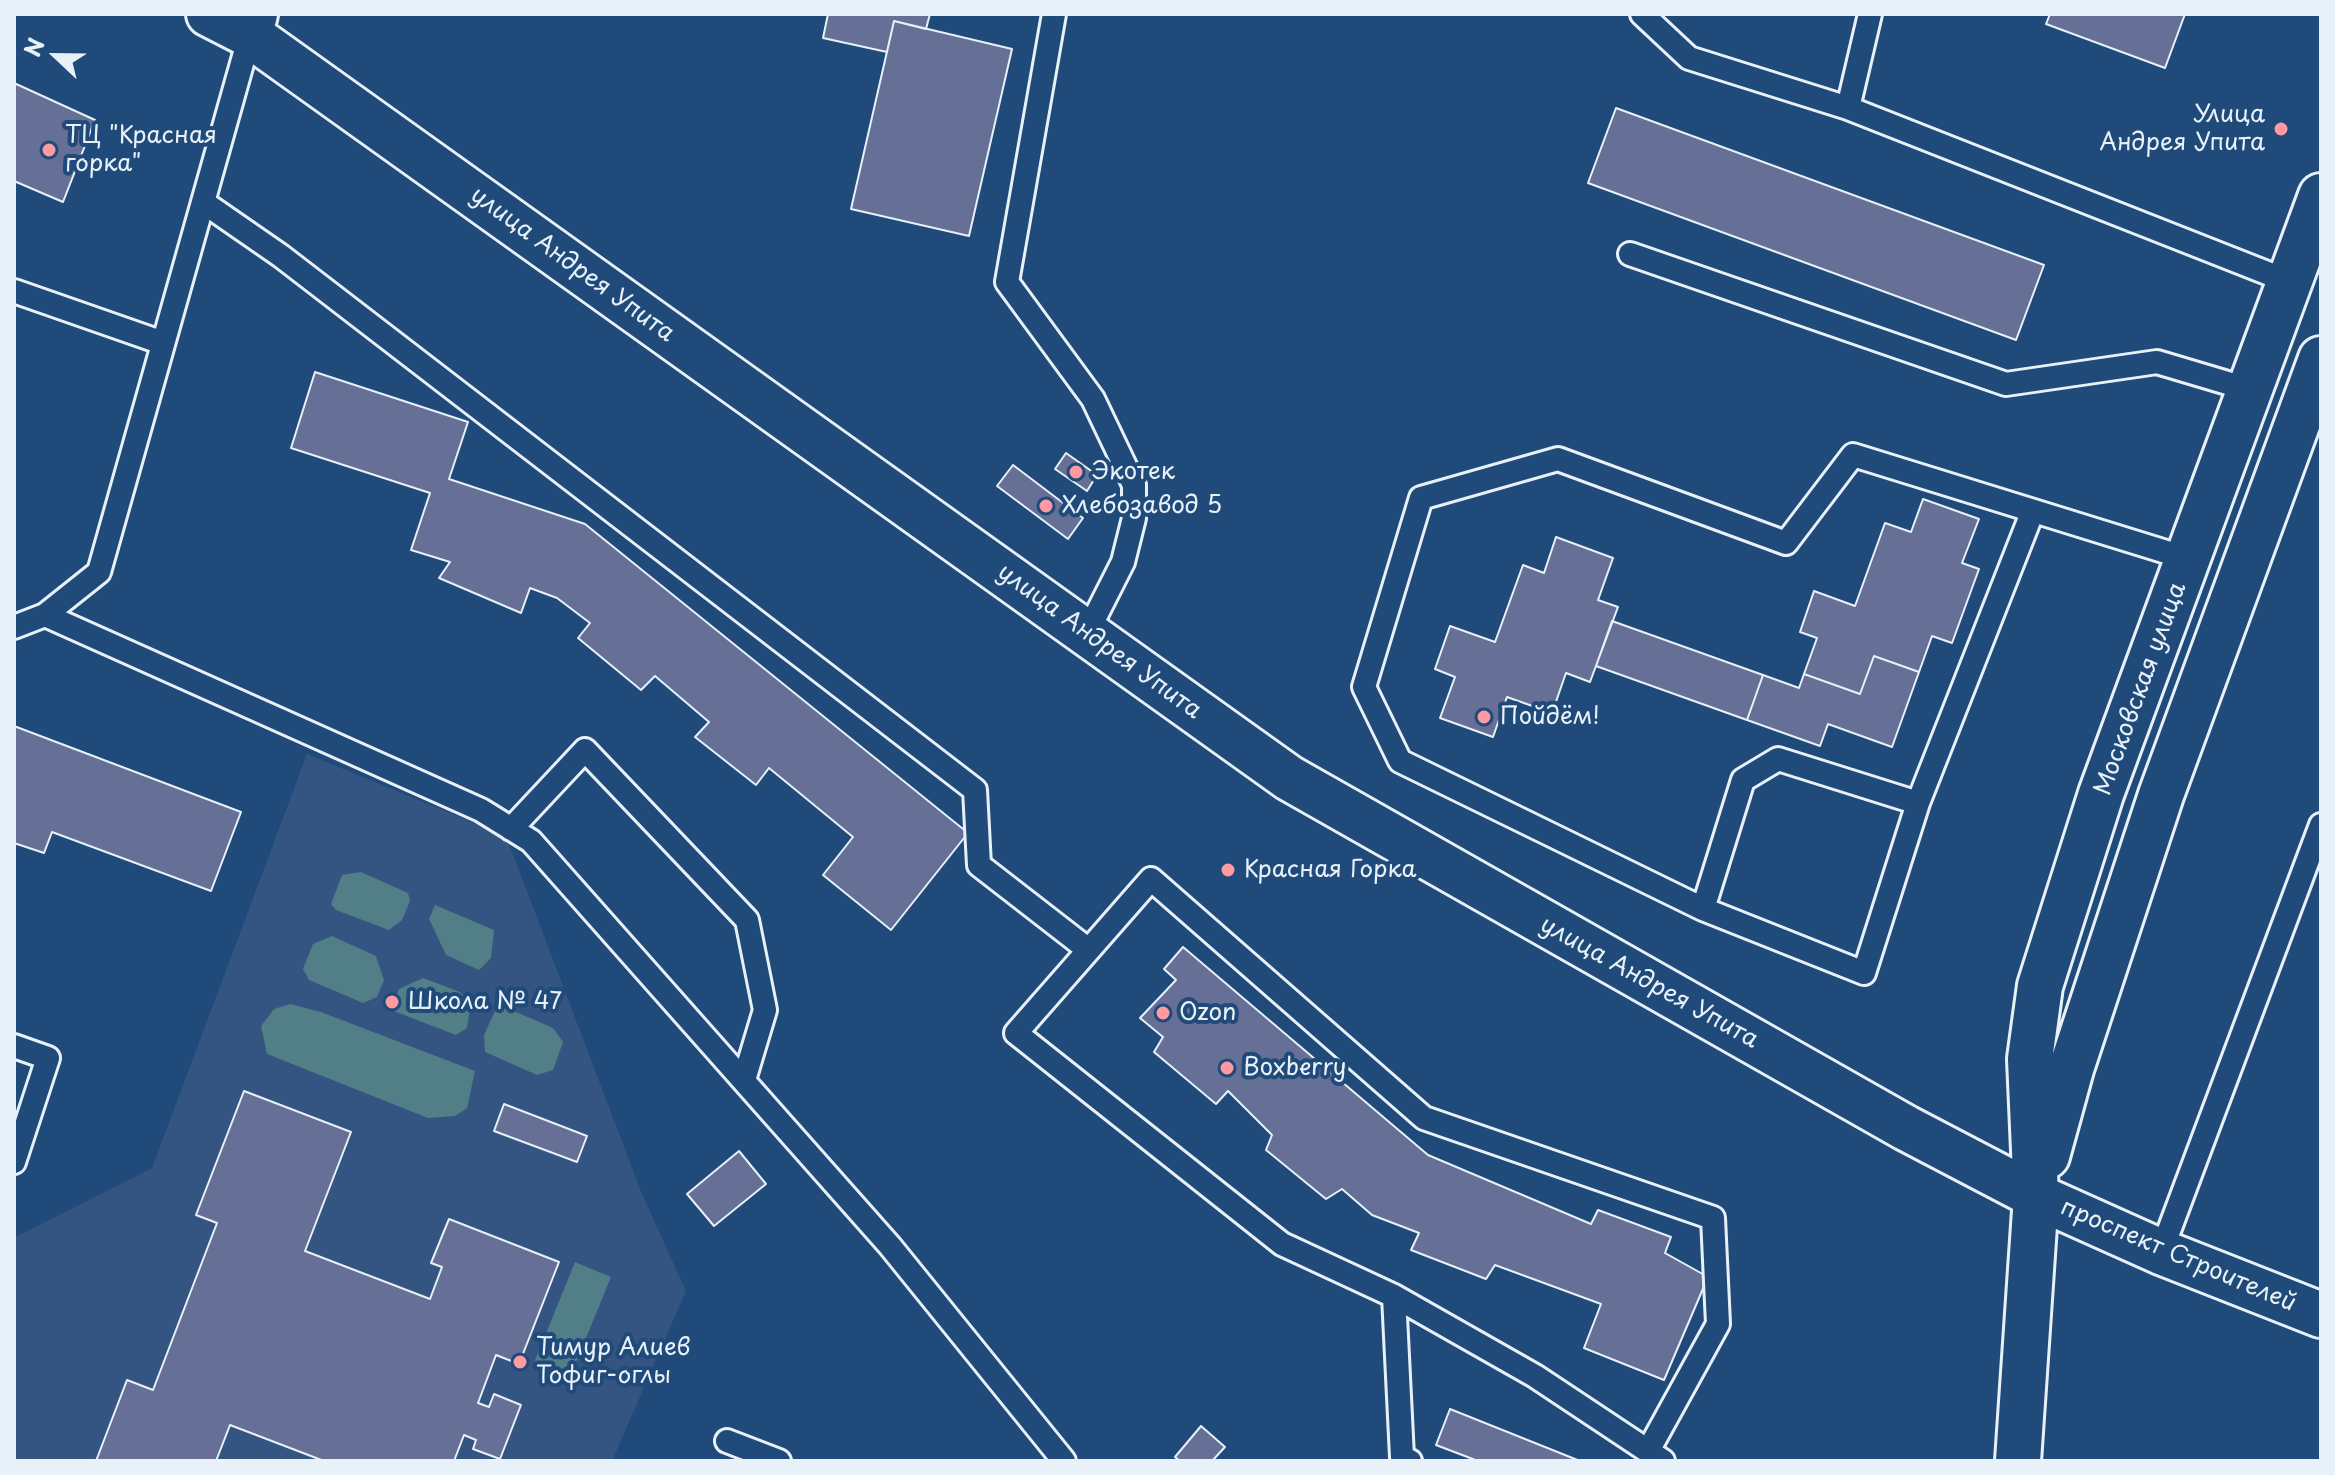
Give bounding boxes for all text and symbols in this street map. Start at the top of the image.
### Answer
north arrow [16,16,96,96]
text: N [15,33,52,61]
place label: Улица Андрея Упита [2099,101,2265,157]
marker: Улица Андрея Упита [2272,120,2290,138]
place label: ТЦ "Красная горка" [65,122,217,178]
marker: ТЦ "Красная горка" [40,141,58,159]
street label: улица Андрея Упита [464,181,680,349]
place label: Экотек [1092,458,1175,486]
marker: Экотек [1067,463,1085,481]
place label: Хлебозавод 5 [1062,492,1222,520]
marker: Хлебозавод 5 [1037,497,1055,515]
street label: улица Андрея Упита [991,558,1207,726]
street label: Московская улица [2089,579,2193,799]
place label: Пойдём! [1500,703,1600,731]
marker: Пойдём! [1475,708,1493,726]
place label: Красная Горка [1244,856,1416,884]
marker: Красная Горка [1219,861,1237,879]
street label: улица Андрея Упита [1535,911,1763,1055]
place label: Школа № 47 [408,988,562,1016]
marker: Школа № 47 [383,993,401,1011]
place label: Ozon [1179,999,1236,1027]
marker: Ozon [1154,1004,1172,1022]
place label: Boxberry [1243,1054,1347,1082]
marker: Boxberry [1218,1059,1236,1077]
street label: проспект Строителей [2056,1193,2300,1319]
place label: Тимур Алиев Тофиг-оглы [536,1334,691,1390]
marker: Тимур Алиев Тофиг-оглы [511,1353,529,1371]

